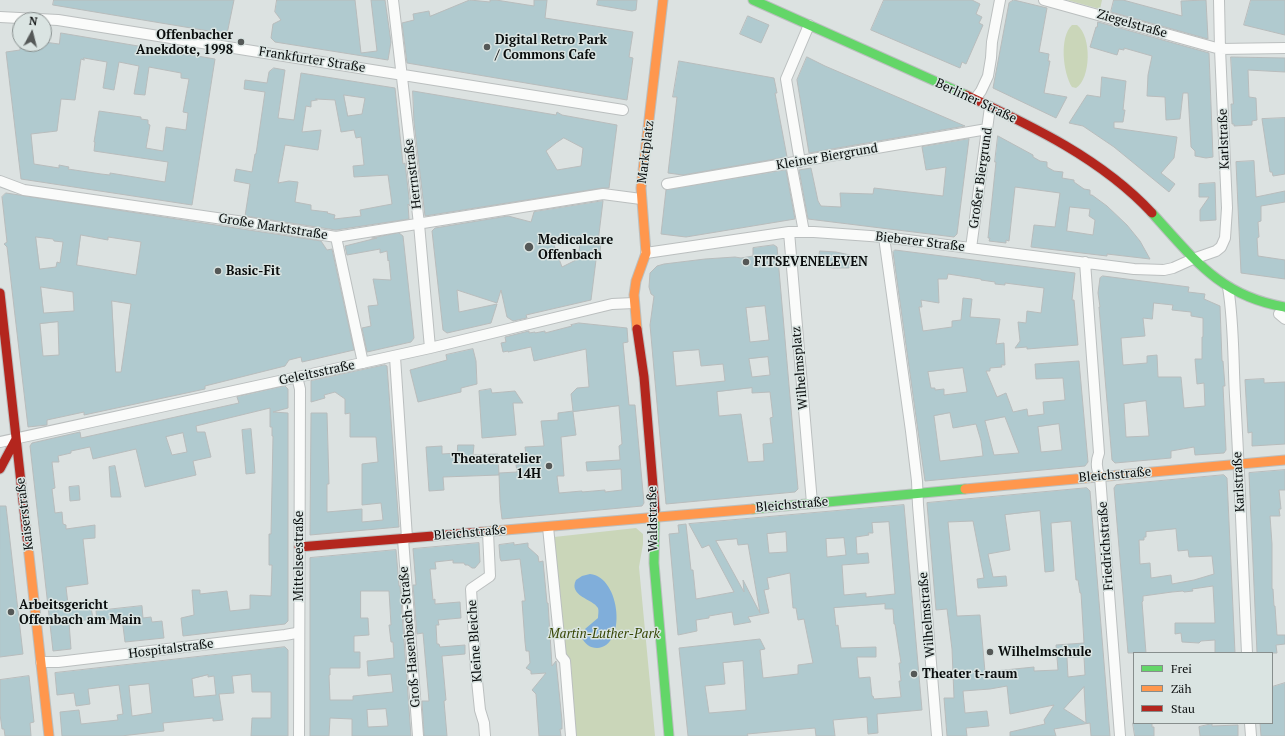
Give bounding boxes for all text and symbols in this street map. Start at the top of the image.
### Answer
street label: Ziegelstraße [1095,7,1169,41]
north arrow [12,12,52,52]
text: N [28,14,38,29]
place label: Offenbacher Anekdote, 1998 [136,27,233,58]
place label: Digital Retro Park / Commons Cafe [495,32,607,63]
marker: Offenbacher Anekdote, 1998 [236,37,246,47]
marker: Digital Retro Park / Commons Cafe [482,42,492,52]
street label: Frankfurter Straße [258,44,366,76]
street label: Berliner Straße [933,75,1019,127]
street label: Karlstraße [1215,108,1233,170]
street label: Marktplatz [634,120,658,184]
street label: Großer Biergrund [966,127,996,229]
street label: Herrnstraße [401,138,425,210]
street label: Kleiner Biergrund [775,140,879,174]
street label: Große Marktstraße [217,211,329,243]
street label: Bieberer Straße [874,229,966,255]
place label: Medicalcare Offenbach [538,232,613,263]
marker: Medicalcare Offenbach [523,241,535,253]
place label: FITSEVENELEVEN [754,254,868,270]
marker: FITSEVENELEVEN [741,257,751,267]
place label: Basic-Fit [226,263,280,279]
marker: Basic-Fit [213,266,223,276]
street label: Wilhelmsplatz [789,326,811,410]
street label: Geleitsstraße [278,357,356,389]
place label: Theateratelier 14H [451,451,541,482]
street label: Karlstraße [1230,451,1248,513]
marker: Theateratelier 14H [544,461,554,471]
street label: Bleichstraße [1078,464,1152,486]
street label: Kaiserstraße [13,477,37,551]
street label: Waldstraße [645,486,661,552]
street label: Bleichstraße [755,494,829,516]
street label: Friedrichstraße [1095,501,1117,591]
street label: Mittelseestraße [291,511,307,601]
street label: Bleichstraße [433,522,507,544]
street label: Groß-Hasenbach-Straße [396,566,424,708]
street label: Wilhelmstraße [915,571,939,659]
place label: Arbeitsgericht Offenbach am Main [19,597,141,628]
street label: Kleine Bleiche [464,599,486,683]
marker: Arbeitsgericht Offenbach am Main [6,607,16,617]
park label: Martin-Luther-Park [548,626,660,642]
street label: Hospitalstraße [128,636,214,662]
place label: Wilhelmschule [998,644,1092,660]
marker: Wilhelmschule [985,647,995,657]
legend [1133,652,1273,724]
text: Frei [1171,661,1192,676]
place label: Theater t-raum [922,666,1017,682]
marker: Theater t-raum [909,669,919,679]
text: Zäh [1171,681,1191,696]
text: Stau [1171,701,1195,716]

